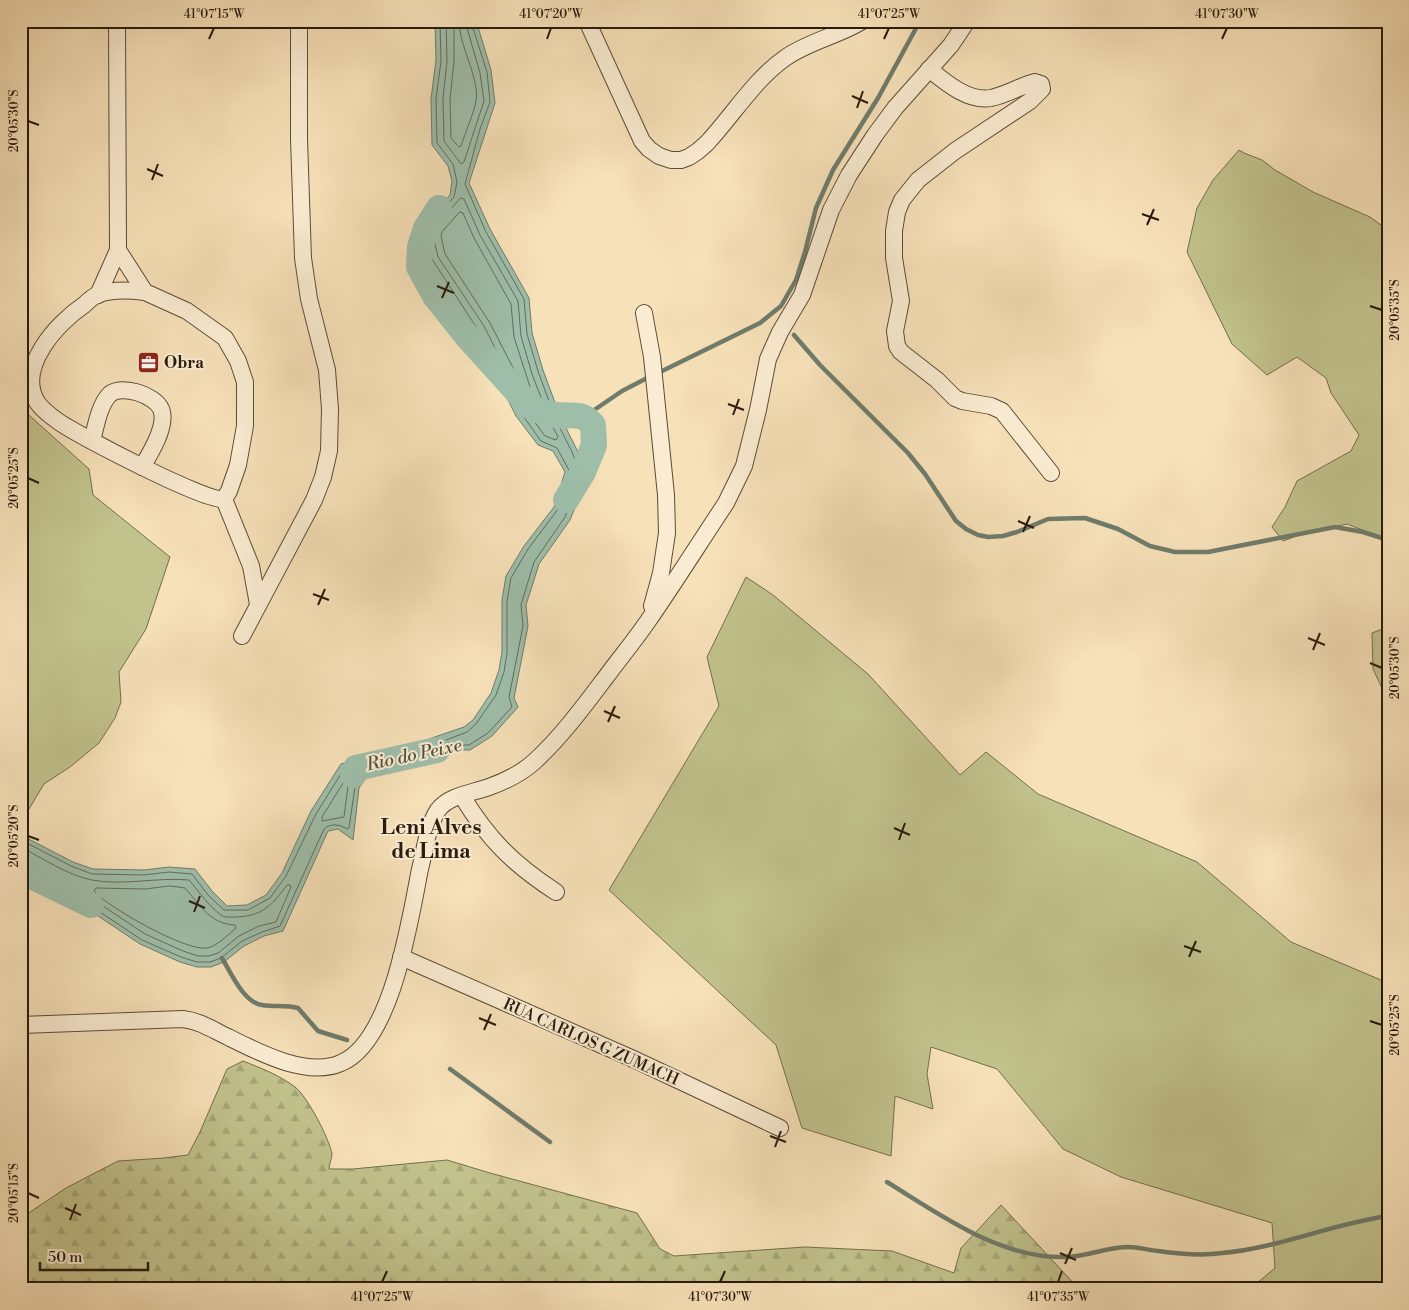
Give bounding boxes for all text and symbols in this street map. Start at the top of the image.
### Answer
text: 41°07'15"W [184,7,245,22]
text: 41°07'20"W [519,7,584,22]
text: 41°07'25"W [858,7,921,22]
text: 41°07'30"W [1195,7,1260,22]
text: 20°05'30"S [7,90,22,152]
text: 20°05'35"S [1388,279,1403,341]
office icon: Obra [136,351,160,375]
place label: Obra [164,353,204,373]
text: 20°05'25"S [7,447,22,509]
text: 20°05'30"S [1388,637,1403,699]
water label: Rio do Peixe [363,734,464,777]
text: 20°05'20"S [7,804,22,867]
district label: Leni Alves de Lima [381,815,481,865]
street label: RUA CARLOS G ZUMACH [500,994,682,1090]
text: 20°05'25"S [1388,994,1403,1056]
text: 20°05'15"S [7,1163,22,1223]
scale bar [40,1240,148,1272]
text: 50 m [48,1248,82,1267]
text: 41°07'25"W [351,1290,414,1305]
text: 41°07'30"W [688,1290,753,1305]
text: 41°07'35"W [1027,1290,1090,1305]

